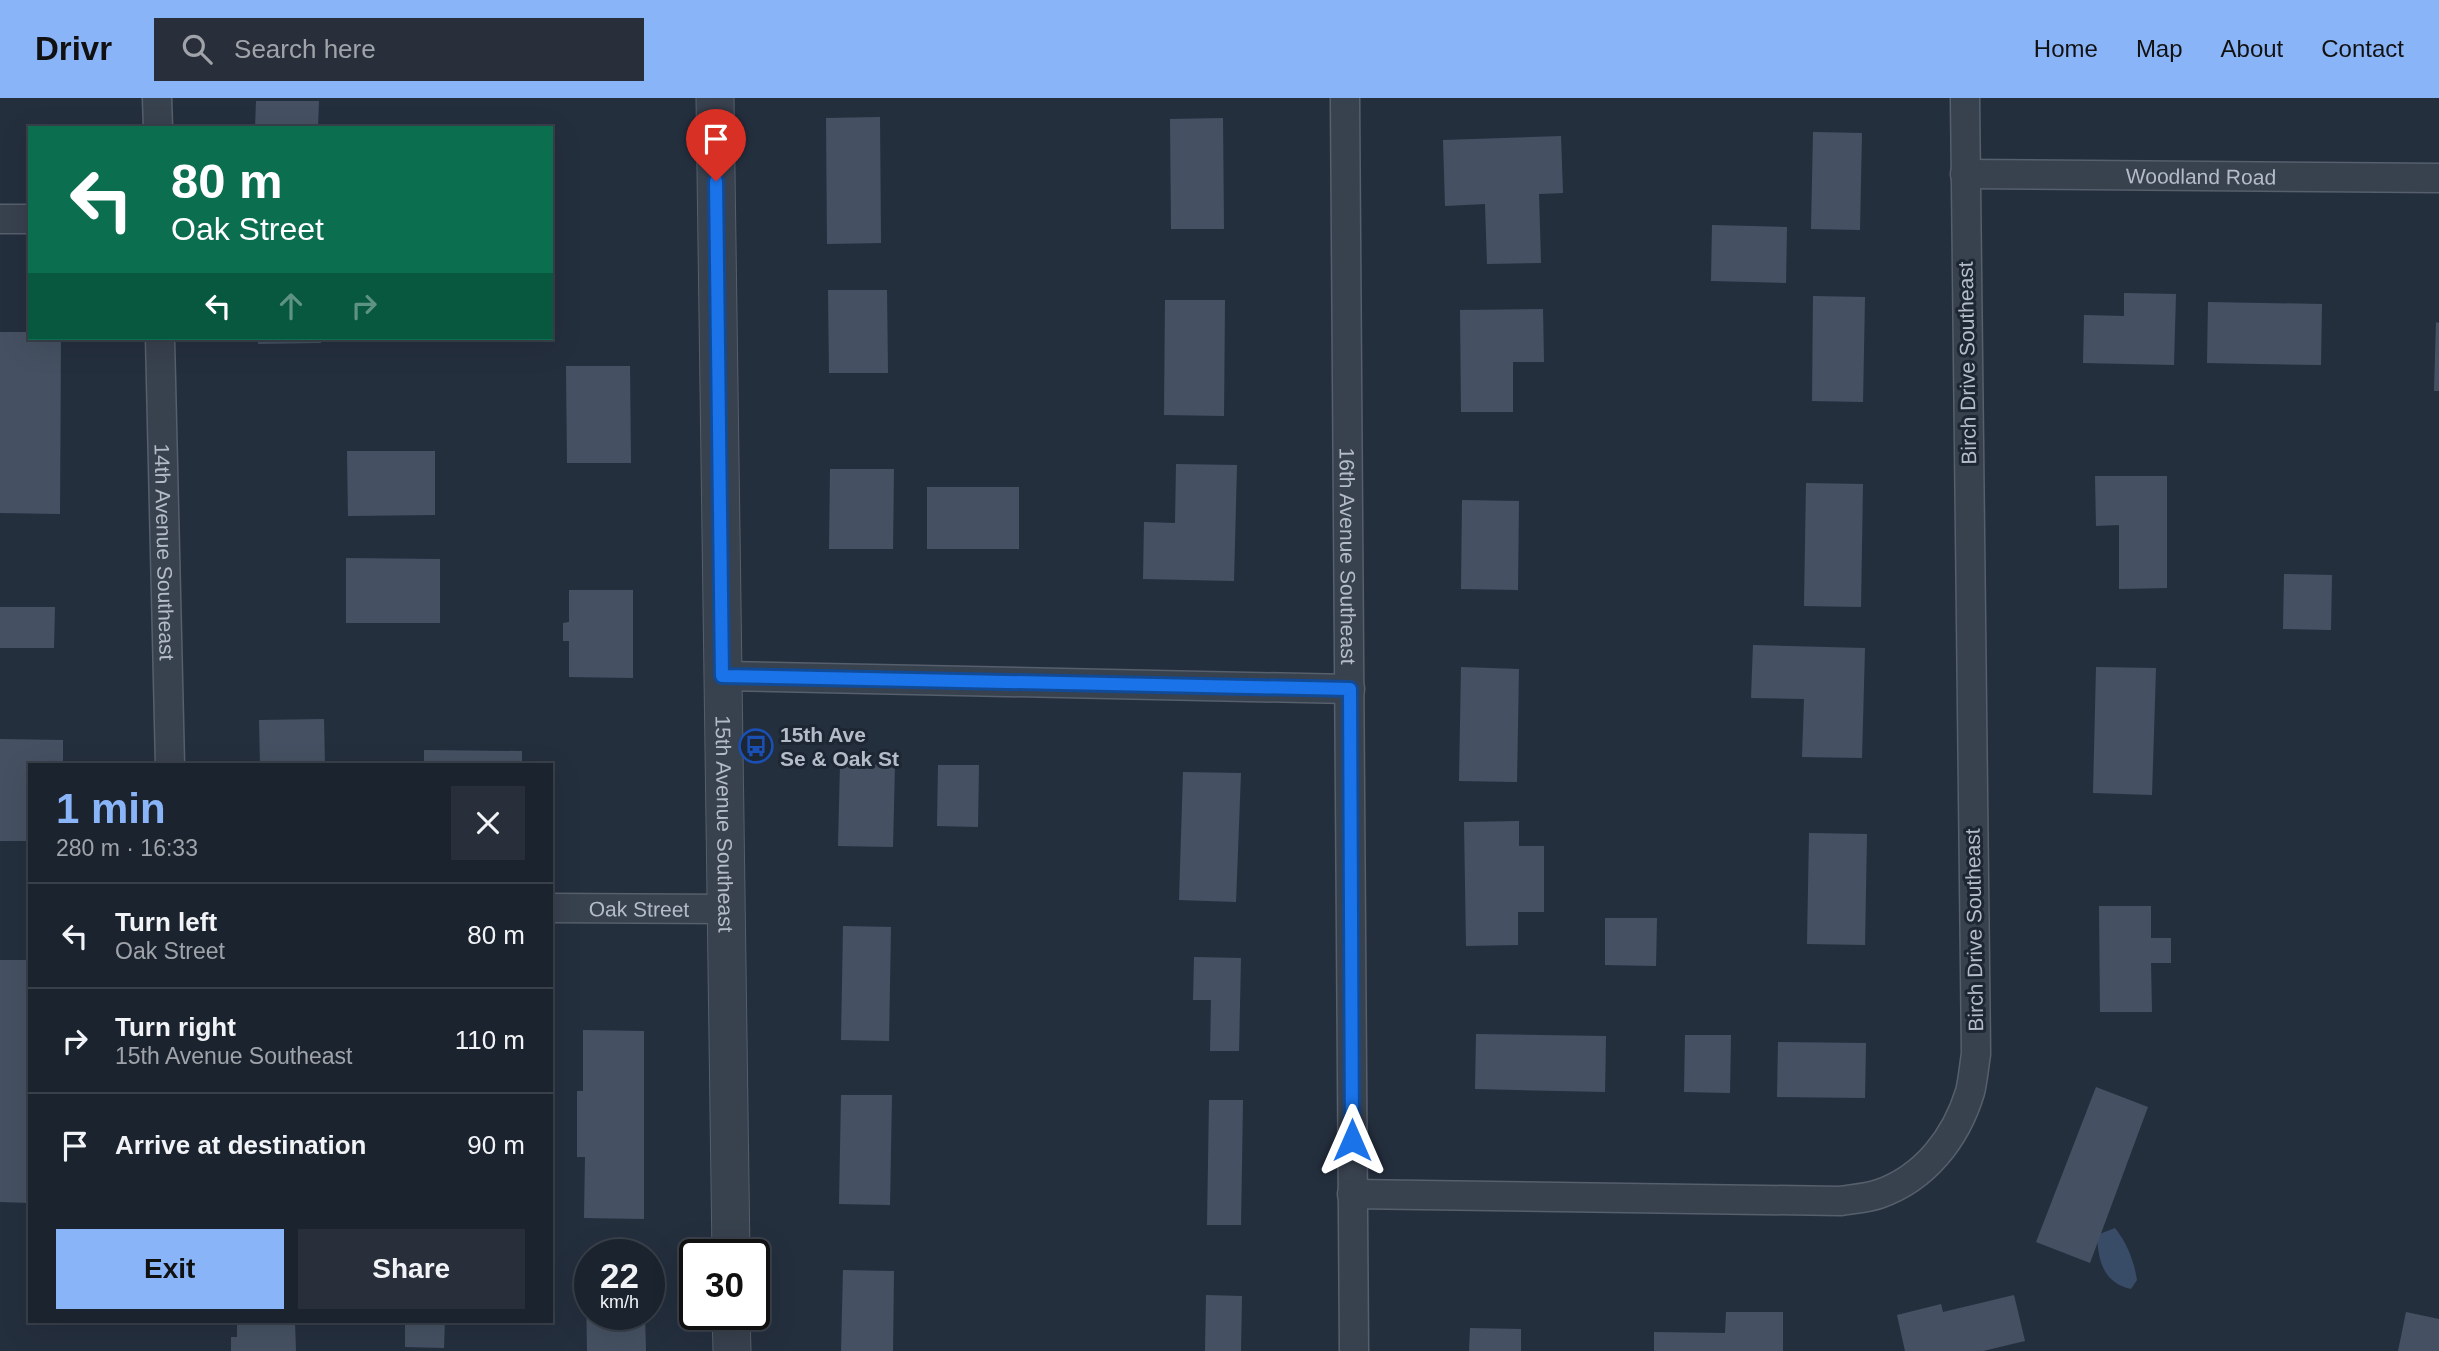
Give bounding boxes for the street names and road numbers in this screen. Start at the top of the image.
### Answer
street label: Woodland Road [2126,164,2276,188]
street label: Birch Drive Southeast [1954,261,1980,465]
street label: 14th Avenue Southeast [151,443,179,661]
street label: 16th Avenue Southeast [1336,447,1361,665]
street label: 15th Avenue Southeast [712,715,738,933]
street label: Birch Drive Southeast [1961,828,1987,1032]
street label: Oak Street [589,897,689,920]

